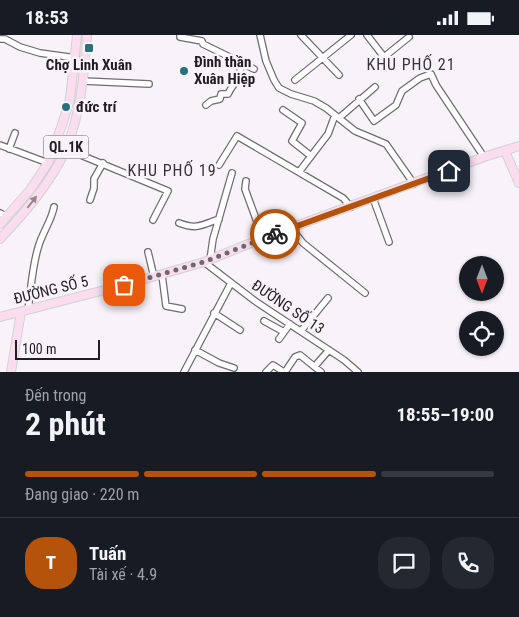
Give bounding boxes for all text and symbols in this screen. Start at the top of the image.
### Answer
text: 18:53 [25,6,69,29]
marker: Chợ Linh Xuân [83,42,95,54]
place label: Đình thần Xuân Hiệp [194,53,255,88]
district label: KHU PHỐ 21 [366,53,456,74]
place label: Chợ Linh Xuân [46,56,132,74]
marker: Đình thần Xuân Hiệp [178,65,190,77]
place label: đức trí [76,98,117,116]
marker: đức trí [60,101,72,113]
road number: QL.1K [44,135,88,159]
pin [428,150,470,192]
icon: home [435,157,463,185]
district label: KHU PHỐ 19 [127,159,217,180]
one-way arrow [27,196,38,209]
courier [250,209,300,259]
icon: bike [261,220,289,248]
north arrow [459,256,504,301]
map controls [459,256,504,356]
pin [103,264,145,306]
street label: ĐƯỜNG SỐ 5 [12,271,90,308]
icon: bag [110,271,138,299]
street label: ĐƯỜNG SỐ 13 [248,275,328,338]
button: locate [459,311,504,356]
scale bar [15,337,100,360]
text: 100 m [22,341,57,357]
text: Đến trong [25,386,86,405]
text: 18:55–19:00 [396,403,494,426]
text: 2 phút [25,405,106,443]
text: Đang giao · 220 m [25,485,139,504]
button: chat [378,537,430,589]
button: phone [442,537,494,589]
text: Tuấn [89,542,126,565]
text: T [46,551,56,574]
text: Tài xế · 4.9 [89,565,157,584]

